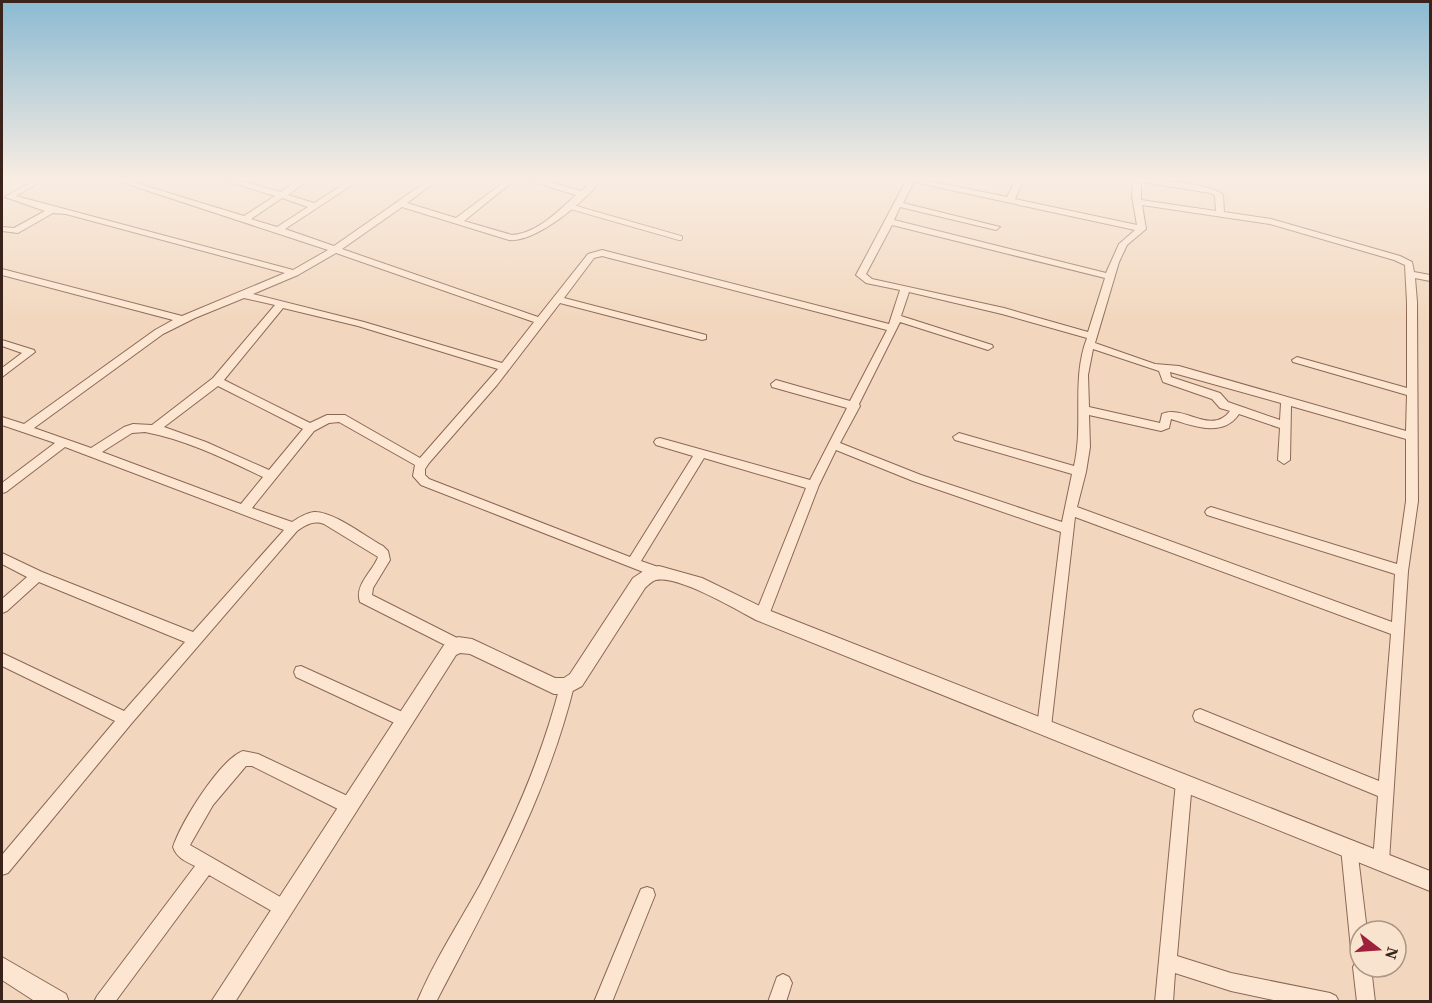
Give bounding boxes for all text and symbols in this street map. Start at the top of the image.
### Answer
north arrow [1348,919,1408,979]
text: N [1380,945,1405,963]

